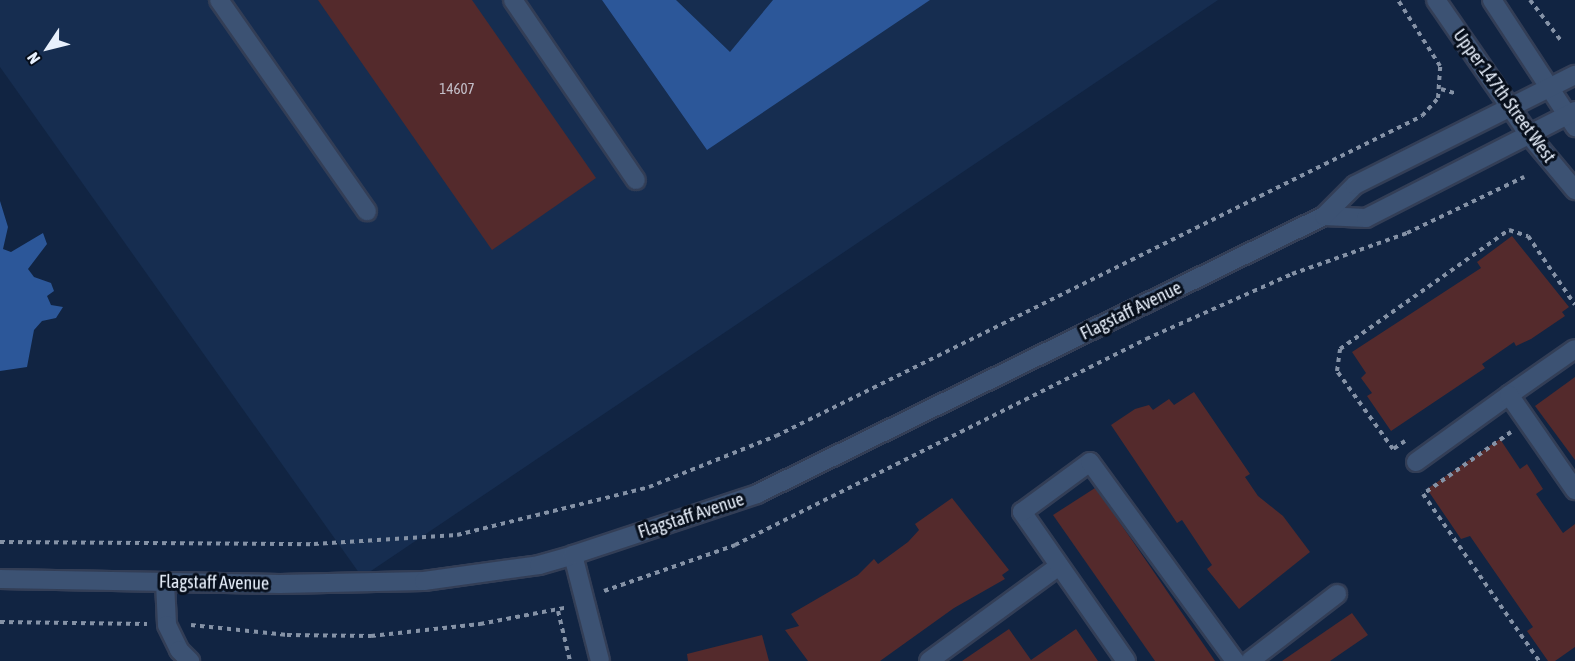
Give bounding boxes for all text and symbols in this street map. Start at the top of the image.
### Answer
north arrow [18,18,78,78]
street label: Upper 147th Street West [1448,25,1560,167]
text: N [23,49,43,67]
house number: 14607 [439,80,475,98]
street label: Flagstaff Avenue [1077,277,1185,345]
street label: Flagstaff Avenue [635,489,747,543]
street label: Flagstaff Avenue [159,571,269,595]

